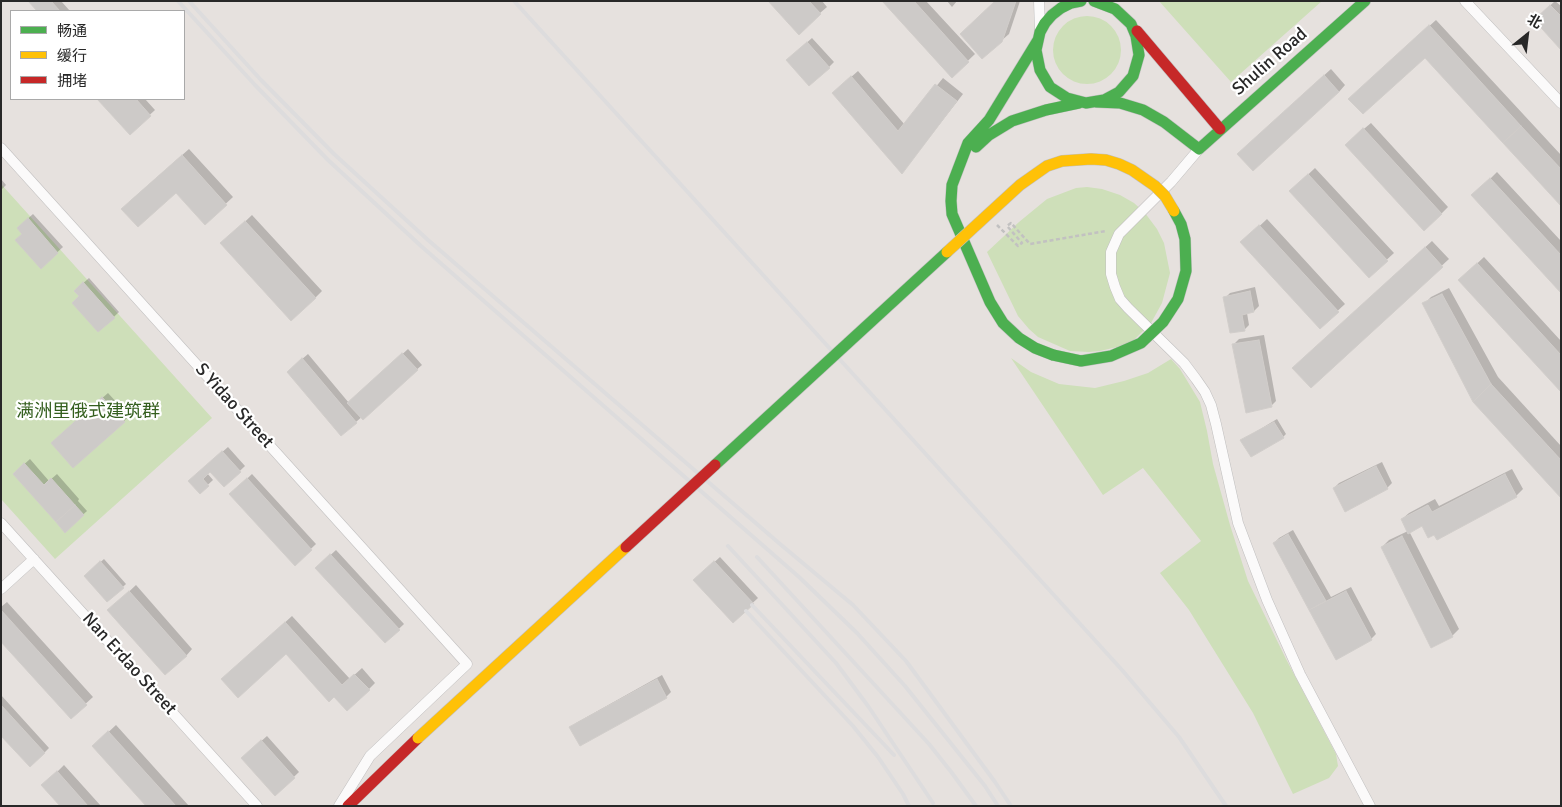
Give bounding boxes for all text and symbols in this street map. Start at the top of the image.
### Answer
legend [10,10,185,100]
north arrow [1502,10,1552,60]
text: 北 [1524,11,1545,32]
text: 畅通 [57,22,87,40]
street label: Shulin Road [1228,24,1312,100]
text: 缓行 [57,47,87,65]
text: 拥堵 [57,72,87,90]
street label: S Yidao Street [190,359,278,453]
park label: 满洲里俄式建筑群 [16,401,160,423]
street label: Nan Erdao Street [77,608,181,720]

